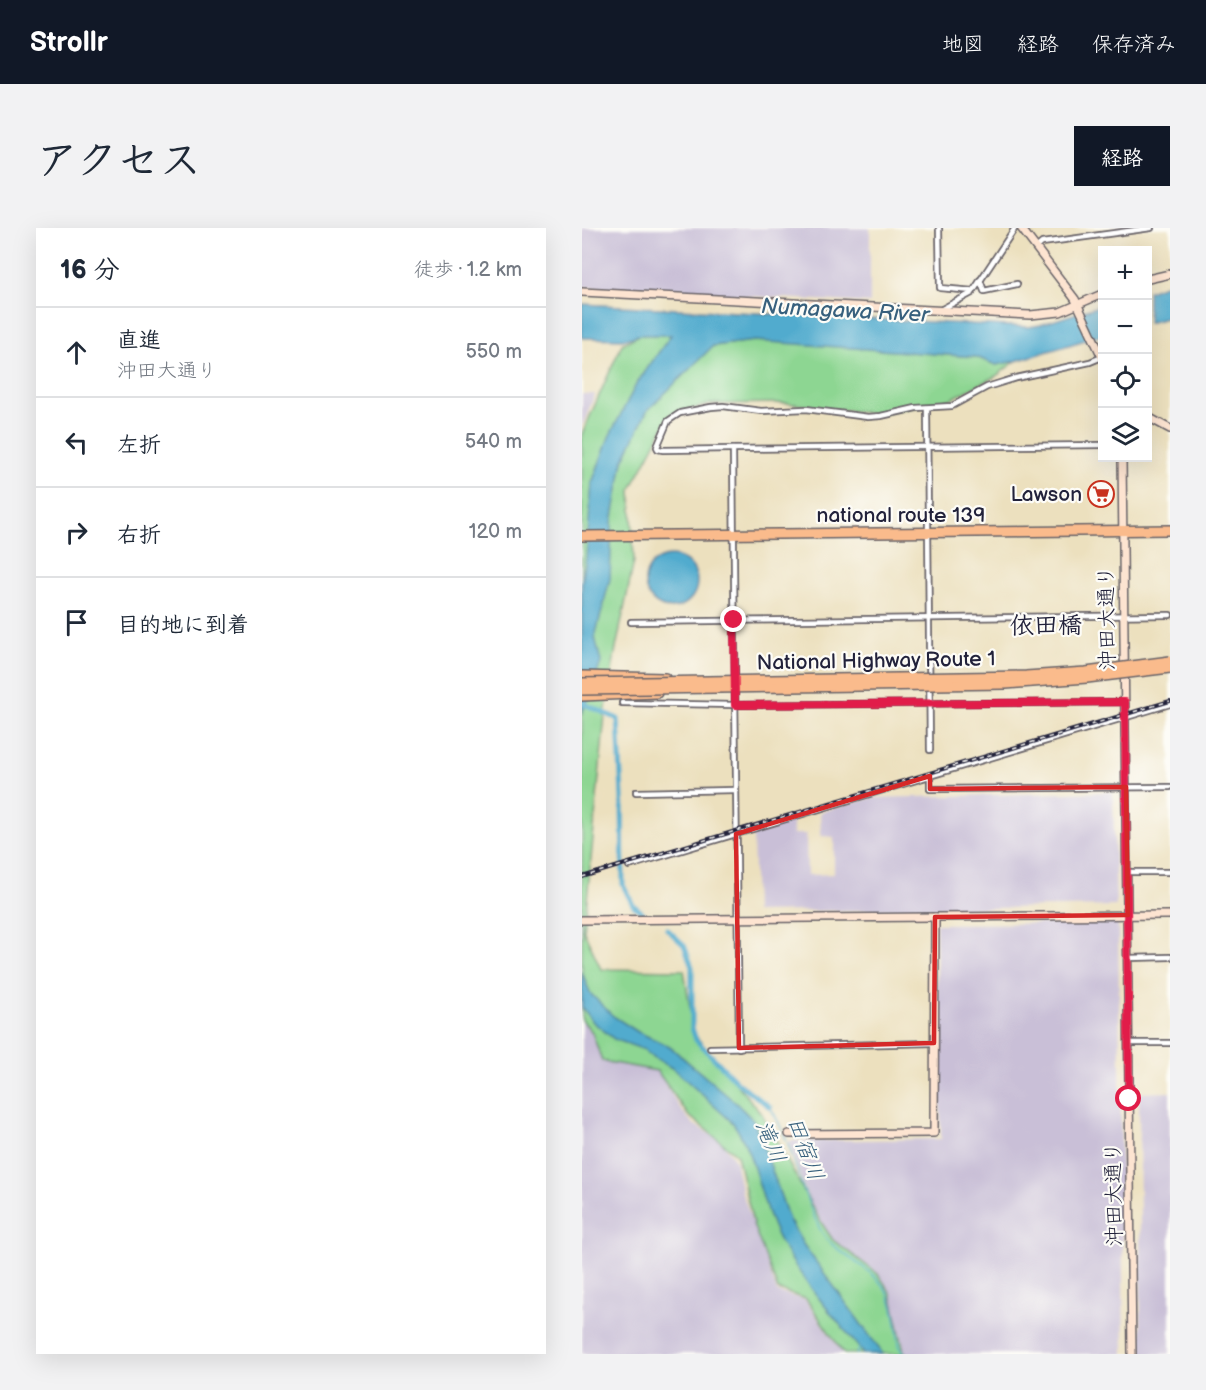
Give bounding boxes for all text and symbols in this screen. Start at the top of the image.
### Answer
text: Strollr [30,26,108,59]
text: 地図 [942,32,984,57]
text: 経路 [1017,32,1059,57]
text: 保存済み [1092,32,1176,57]
button: 経路 [1074,126,1170,186]
text: アクセス [36,136,201,187]
map controls [1098,246,1152,462]
button: + [1098,246,1152,300]
text: 16 分 [60,255,120,286]
text: 徒歩 · 1.2 km [414,258,522,282]
water label: Numagawa River [760,293,932,329]
button: − [1098,300,1152,354]
text: 直進 [117,327,161,354]
icon: ahead [60,336,93,369]
text: 550 m [465,340,522,364]
button: locate [1098,354,1152,408]
text: 沖田大通り [117,359,217,383]
button: layers [1098,408,1152,462]
icon: left [60,426,93,459]
text: 540 m [465,430,522,454]
text: 左折 [117,432,161,459]
supermarket icon: Lawson [1086,479,1116,509]
place label: Lawson [1010,482,1082,507]
street label: national route 139 [817,503,985,528]
icon: right [60,516,93,549]
text: 120 m [469,520,522,544]
text: 右折 [117,522,161,549]
street label: 沖田大通り [1094,565,1120,671]
icon: arrive [60,606,93,639]
route end [720,606,746,632]
district label: 依田橋 [1010,611,1082,640]
text: 目的地に到着 [117,612,249,639]
street label: National Highway Route 1 [756,646,996,676]
route start [1115,1085,1141,1111]
water label: 田宿川 [781,1113,829,1185]
water label: 滝川 [749,1116,791,1168]
street label: 沖田大通り [1101,1141,1127,1247]

